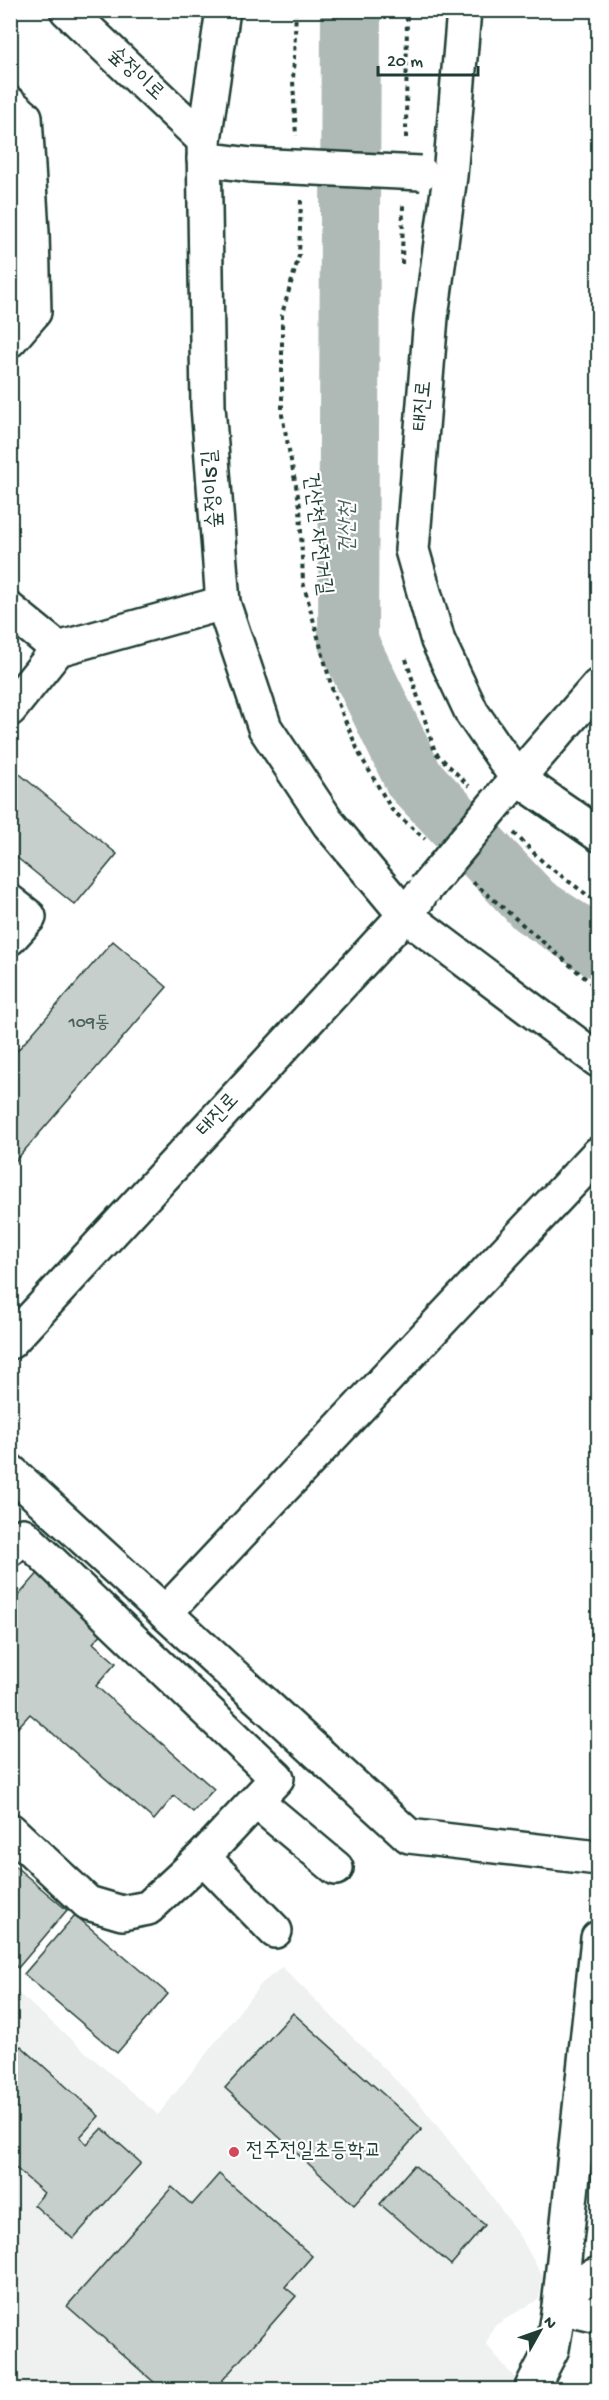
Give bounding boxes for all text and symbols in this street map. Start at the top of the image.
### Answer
scale bar [378,39,478,77]
street label: 숲정이로 [102,43,168,107]
text: 20 m [387,52,423,73]
street label: 태진로 [409,380,439,432]
street label: 숲정이5길 [199,449,229,529]
street label: 건산천 자전거길 [296,471,336,597]
water label: 건산천 [336,499,362,555]
house number: 109동 [68,1013,110,1034]
street label: 태진로 [193,1089,245,1143]
place label: 전주전일초등학교 [246,2140,381,2165]
marker: 전주전일초등학교 [227,2145,241,2159]
north arrow [510,2301,570,2361]
text: N [538,2313,560,2334]

